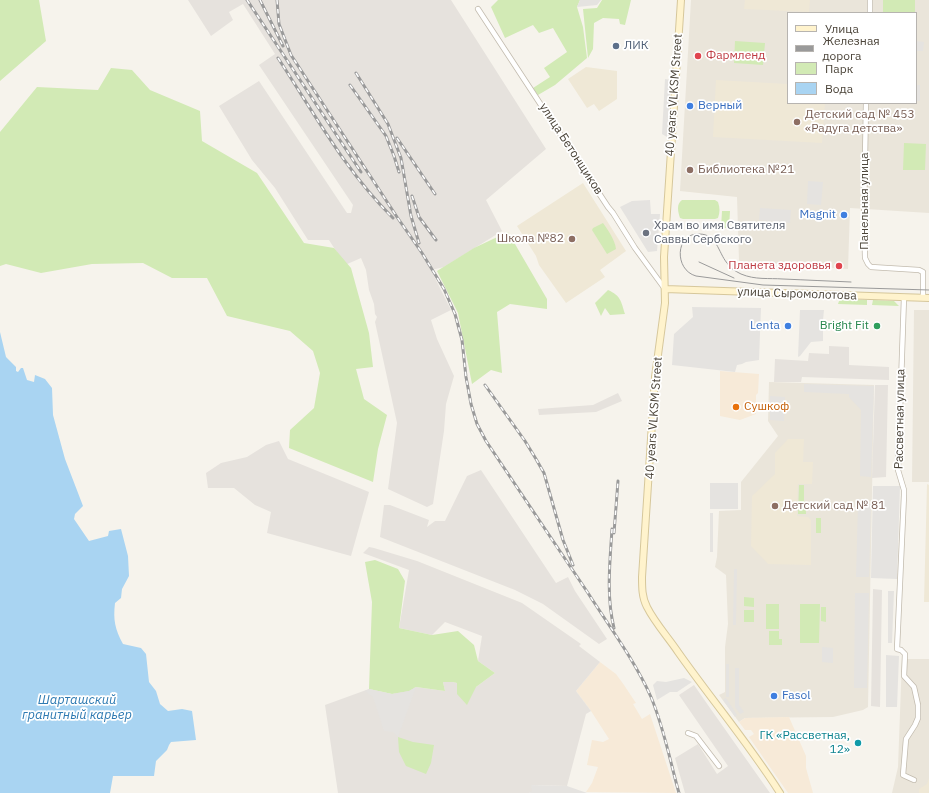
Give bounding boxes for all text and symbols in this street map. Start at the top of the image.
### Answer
legend [787,12,917,104]
text: Улица [825,21,859,36]
street label: 40 years VLKSM Street [663,33,685,157]
text: Железная дорога [822,33,880,63]
place label: ЛИК [624,39,649,53]
marker: ЛИК [611,41,621,51]
place label: Фармленд [706,49,765,63]
marker: Фармленд [693,51,703,61]
text: Парк [825,61,853,76]
text: Вода [825,81,853,96]
place label: Верный [698,99,742,113]
street label: улица Бетонщиков [536,101,606,197]
marker: Верный [685,101,695,111]
place label: Детский сад № 453 «Радуга детства» [805,108,915,136]
marker: Детский сад № 453 «Радуга детства» [792,117,802,127]
street label: Панельная улица [858,152,872,250]
place label: Библиотека №21 [698,163,794,177]
marker: Библиотека №21 [685,165,695,175]
place label: Magnit [799,208,836,222]
marker: Magnit [839,210,849,220]
place label: Храм во имя Святителя Саввы Сербского [654,219,785,247]
marker: Храм во имя Святителя Саввы Сербского [641,228,651,238]
place label: Школа №82 [497,232,564,246]
marker: Школа №82 [567,234,577,244]
place label: Планета здоровья [728,259,831,273]
marker: Планета здоровья [834,261,844,271]
street label: улица Сыромолотова [737,285,857,303]
place label: Lenta [750,319,780,333]
place label: Bright Fit [820,319,869,333]
marker: Lenta [783,321,793,331]
marker: Bright Fit [872,321,882,331]
street label: 40 years VLKSM Street [643,356,665,480]
street label: Рассветная улица [892,369,908,469]
place label: Сушкоф [744,400,789,414]
marker: Сушкоф [731,402,741,412]
place label: Детский сад № 81 [783,499,885,513]
marker: Детский сад № 81 [770,501,780,511]
place label: Fasol [782,689,810,703]
marker: Fasol [769,691,779,701]
water label: Шарташский гранитный карьер [22,692,132,723]
place label: ГК «Рассветная, 12» [760,729,850,757]
marker: ГК «Рассветная, 12» [853,738,863,748]

